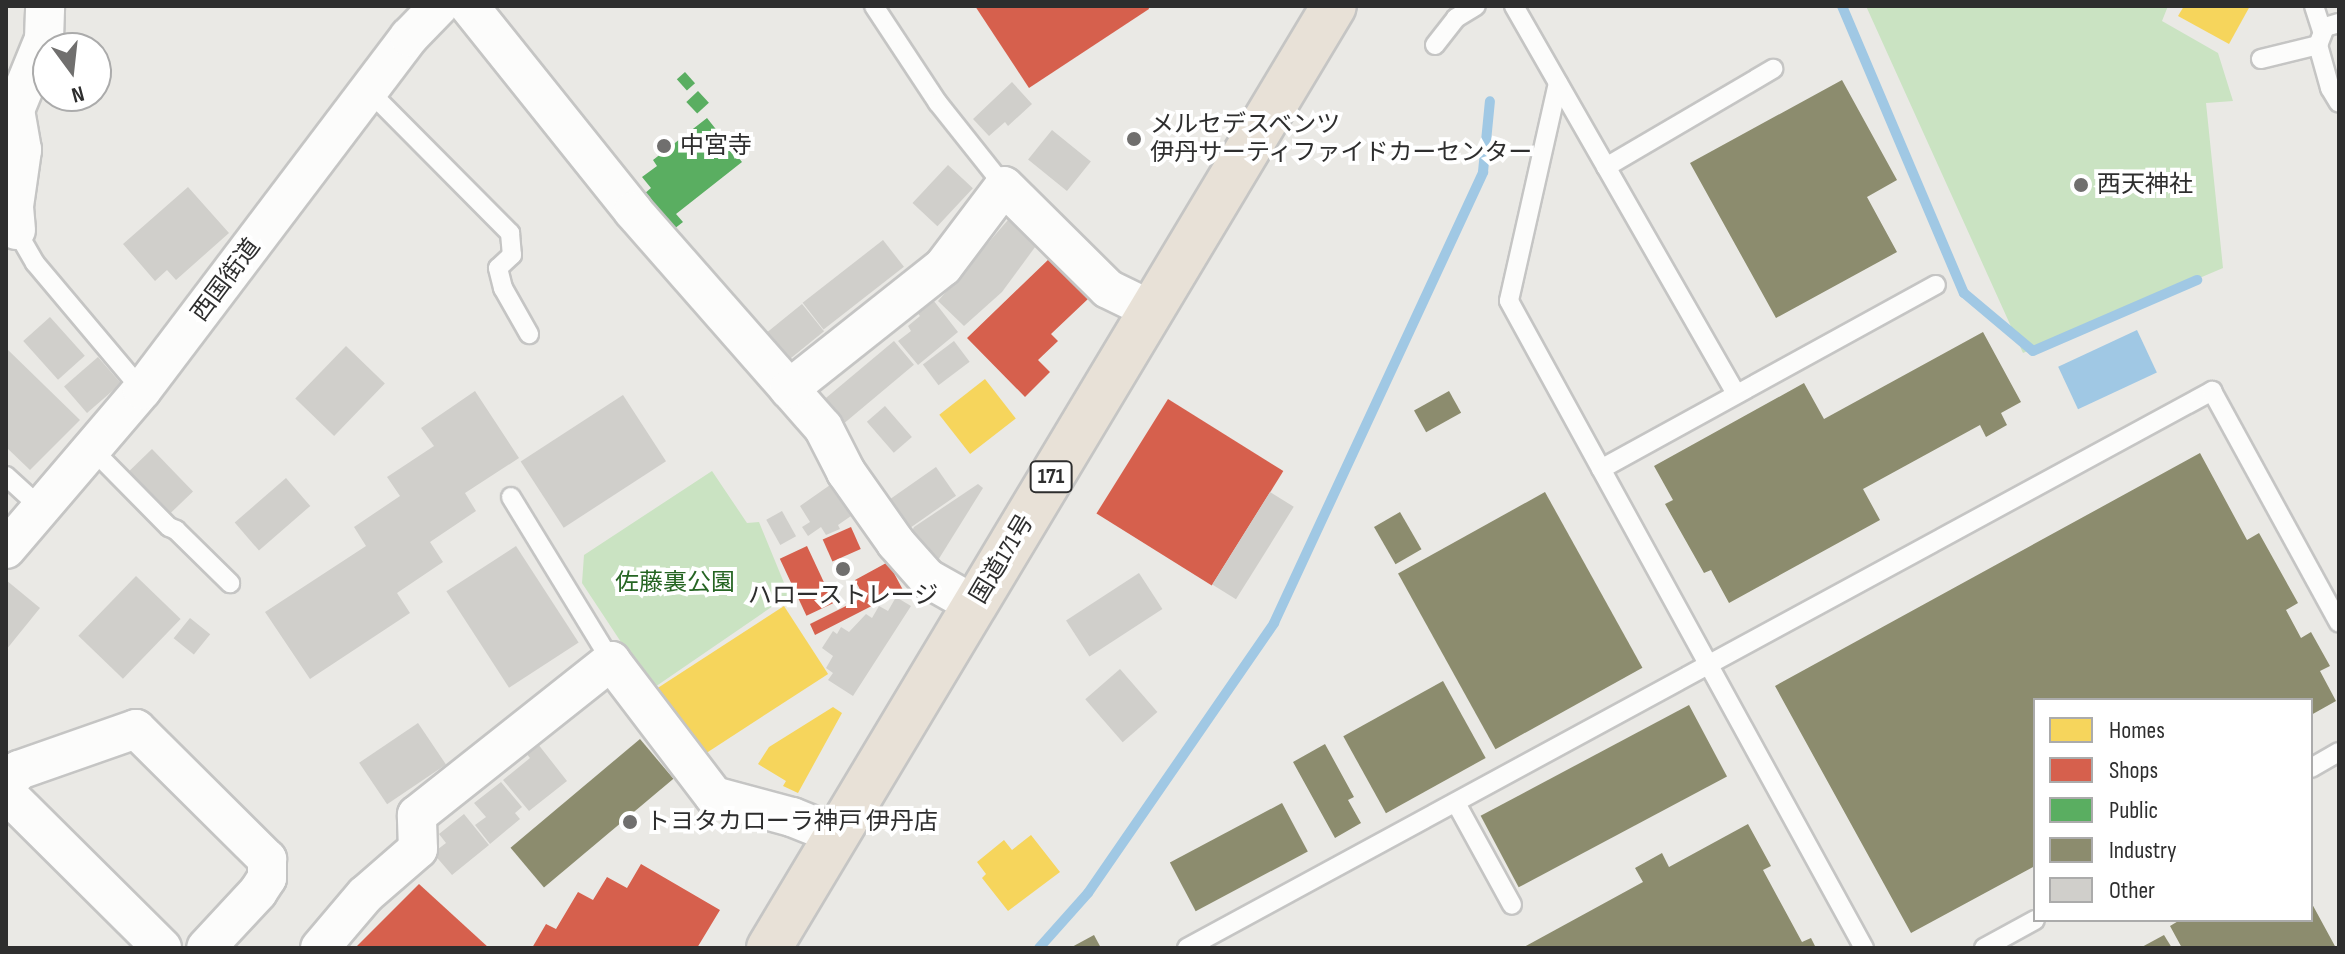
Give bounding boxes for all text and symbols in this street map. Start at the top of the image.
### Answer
north arrow [32,32,112,112]
text: N [69,79,87,108]
place label: メルセデスベンツ 伊丹サーティファイドカーセンター [1150,111,1534,167]
marker: メルセデスベンツ 伊丹サーティファイドカーセンター [1125,130,1143,148]
place label: 中宮寺 [680,132,752,160]
marker: 中宮寺 [655,137,673,155]
place label: 西天神社 [2097,171,2193,199]
marker: 西天神社 [2072,176,2090,194]
street label: 西国街道 [186,233,266,327]
road number: 171 [1029,459,1073,495]
street label: 国道171号 [964,509,1040,609]
marker: ハローストレージ [834,560,852,578]
park label: 佐藤裏公園 [615,569,735,597]
place label: ハローストレージ [747,582,939,610]
legend [2033,698,2313,922]
text: Homes [2109,716,2165,745]
text: Shops [2109,756,2158,785]
text: Public [2109,796,2158,825]
place label: トヨタカローラ神戸 伊丹店 [646,808,938,836]
marker: トヨタカローラ神戸 伊丹店 [621,813,639,831]
text: Industry [2109,836,2176,865]
text: Other [2109,876,2155,905]

